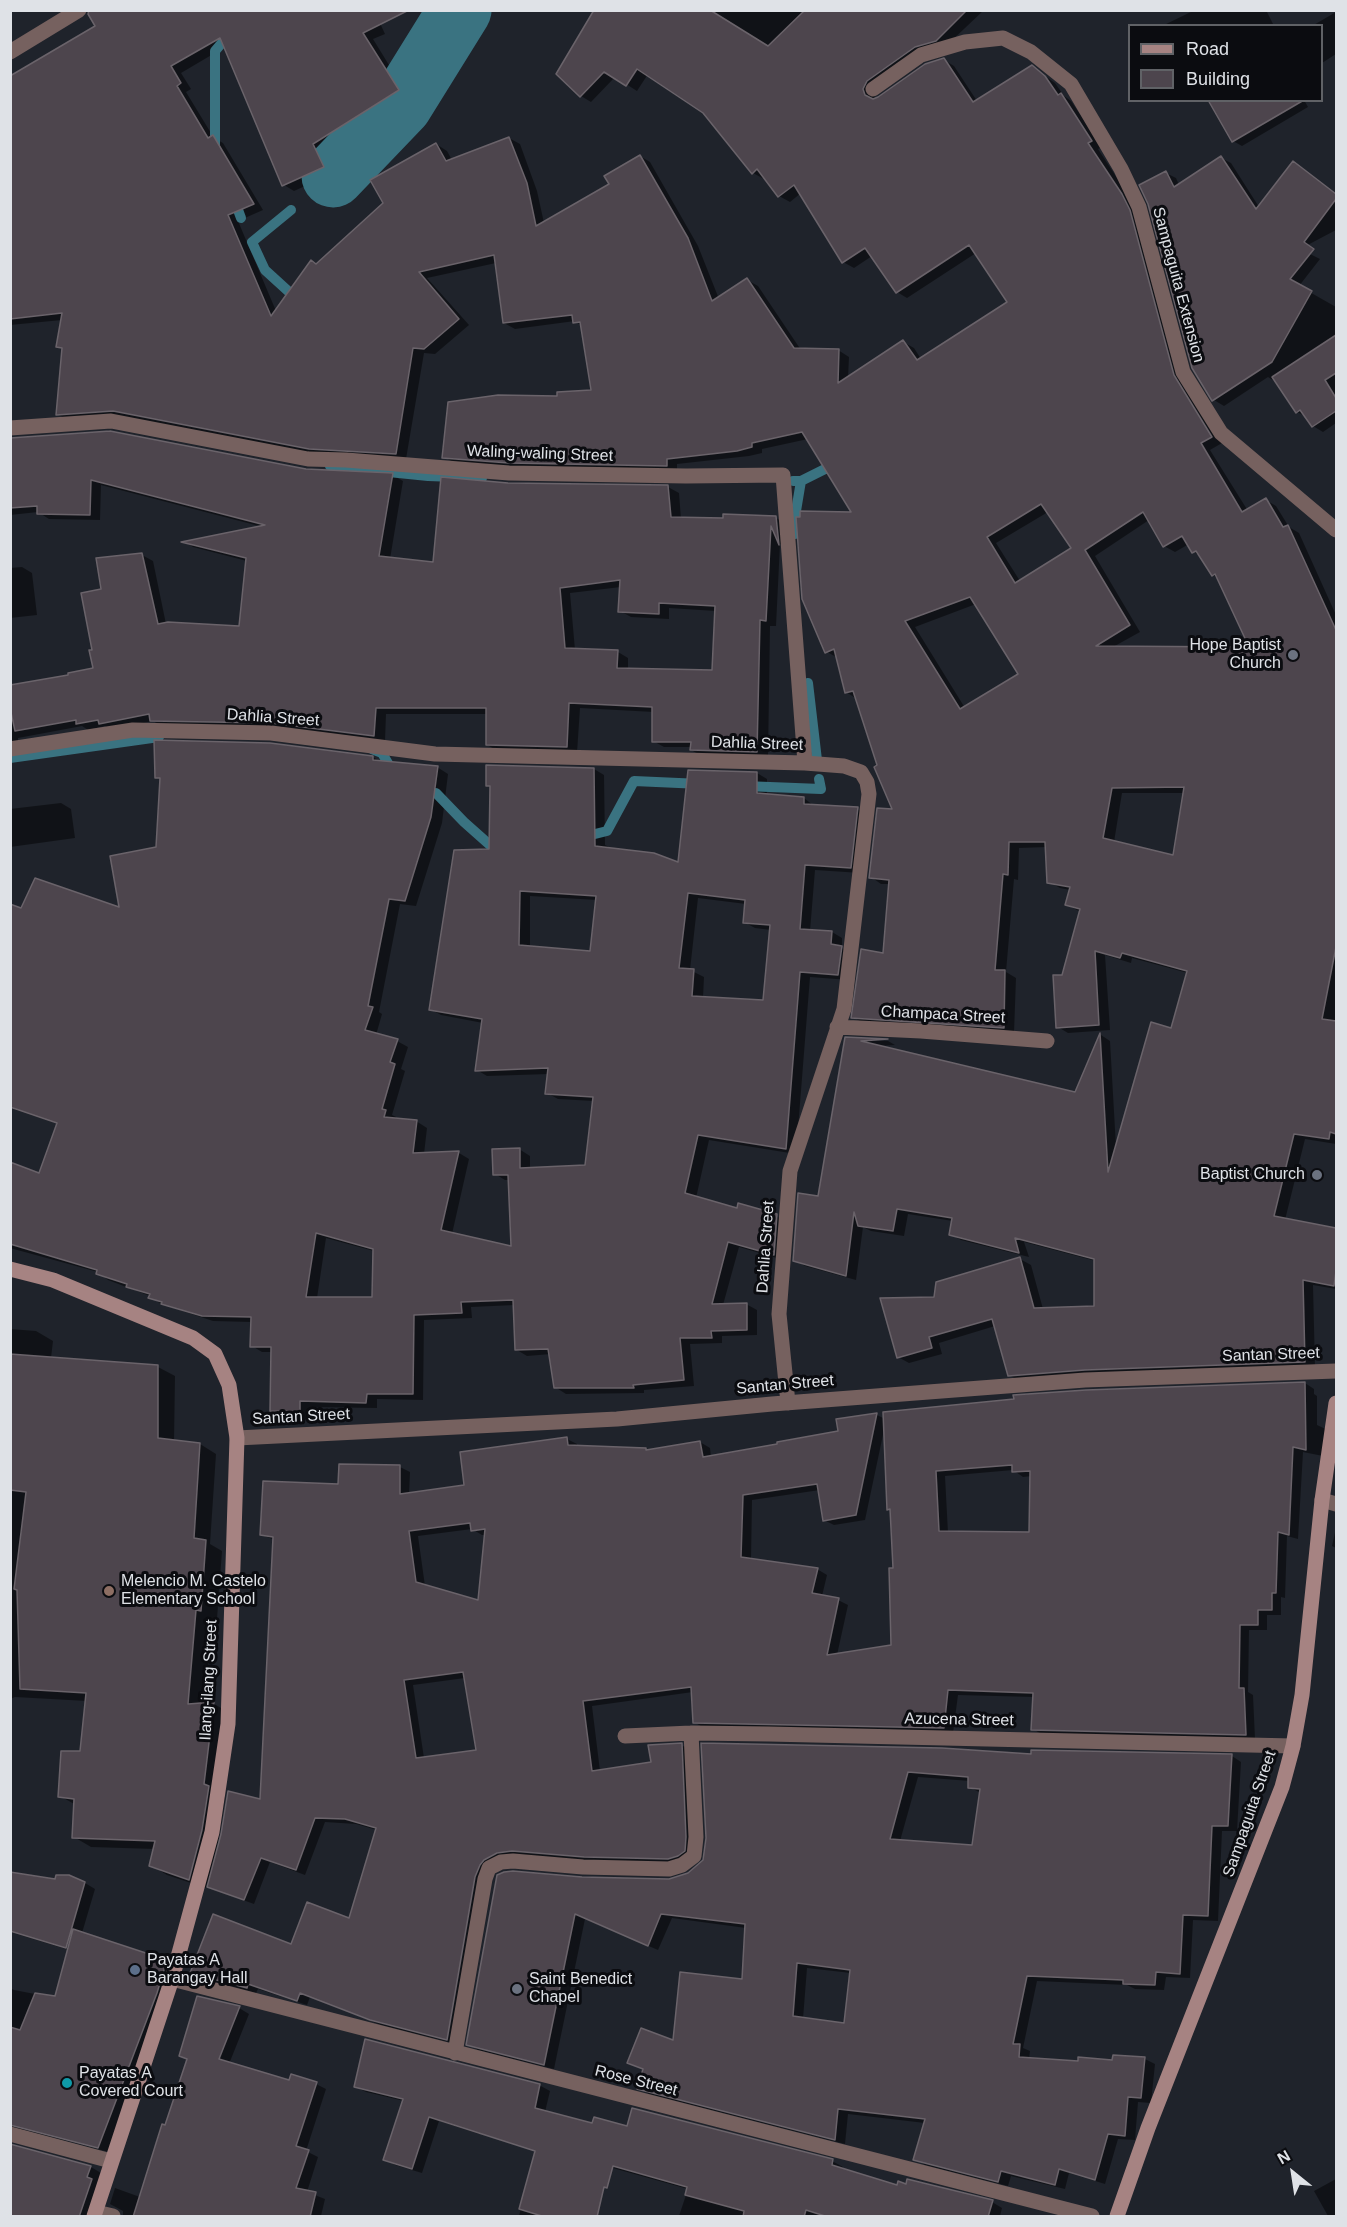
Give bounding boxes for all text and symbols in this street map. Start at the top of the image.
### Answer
legend [1128,24,1323,102]
text: Road [1186,39,1229,59]
text: Building [1186,69,1250,89]
street label: Sampaguita Extension [1148,205,1208,365]
street label: Waling-waling Street [467,442,613,466]
place label: Hope Baptist Church [1189,636,1281,674]
marker: Hope Baptist Church [1286,648,1300,662]
street label: Dahlia Street [226,705,320,731]
street label: Dahlia Street [710,733,804,755]
street label: Champaca Street [880,1002,1006,1028]
place label: Baptist Church [1200,1165,1305,1185]
marker: Baptist Church [1310,1168,1324,1182]
street label: Dahlia Street [753,1200,779,1294]
street label: Santan Street [1222,1344,1320,1366]
street label: Santan Street [735,1371,835,1399]
street label: Santan Street [252,1405,350,1429]
place label: Melencio M. Castelo Elementary School [121,1572,266,1610]
marker: Melencio M. Castelo Elementary School [102,1584,116,1598]
street label: Ilang-ilang Street [196,1619,222,1741]
street label: Azucena Street [904,1709,1014,1731]
street label: Sampaguita Street [1219,1748,1281,1880]
place label: Payatas A Barangay Hall [147,1951,248,1989]
marker: Payatas A Barangay Hall [128,1963,142,1977]
place label: Saint Benedict Chapel [529,1970,632,2008]
marker: Saint Benedict Chapel [510,1982,524,1996]
street label: Rose Street [593,2061,679,2101]
place label: Payatas A Covered Court [79,2064,183,2102]
marker: Payatas A Covered Court [60,2076,74,2090]
north arrow [1263,2143,1323,2203]
text: N [1274,2147,1293,2167]

